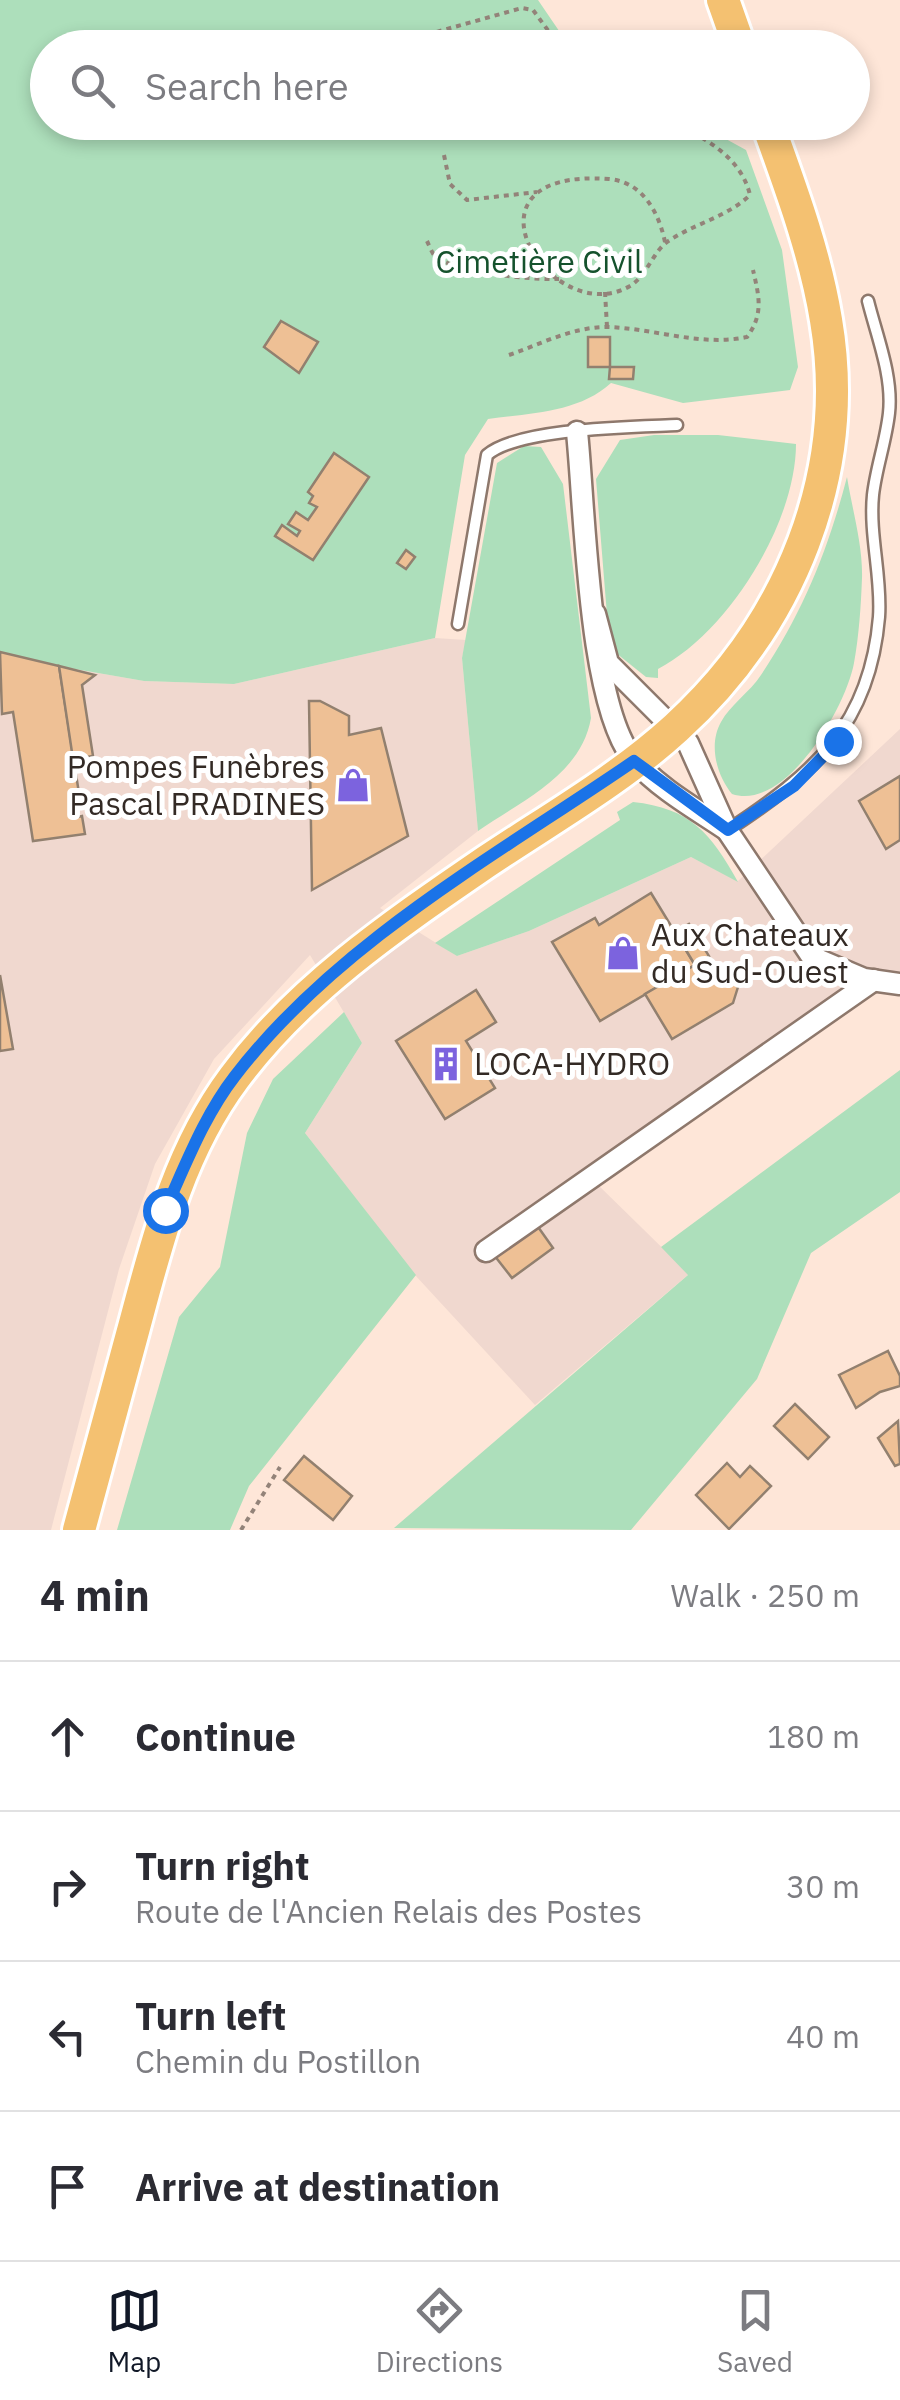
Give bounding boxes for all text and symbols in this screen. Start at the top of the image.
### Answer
search box [30,30,870,140]
icon: search [65,58,120,113]
text: Search here [145,61,349,110]
park label: Cimetière Civil [435,240,643,282]
route end [816,719,862,765]
place label: Pompes Funèbres Pascal PRADINES [67,745,325,824]
shop icon: Pompes Funèbres Pascal PRADINES [334,766,372,804]
place label: Aux Chateaux du Sud-Ouest [651,913,849,992]
shop icon: Aux Chateaux du Sud-Ouest [604,934,642,972]
place label: LOCA-HYDRO [474,1042,670,1084]
building icon: LOCA-HYDRO [427,1045,465,1083]
route start [143,1188,189,1234]
text: 4 min [40,1568,150,1623]
text: Walk · 250 m [671,1574,860,1616]
icon: ahead [40,1709,95,1764]
text: Continue [135,1712,296,1761]
text: 180 m [767,1715,860,1757]
text: Turn right [135,1841,310,1890]
icon: right [40,1859,95,1914]
text: 30 m [786,1865,860,1907]
text: Route de l'Ancien Relais des Postes [135,1890,642,1932]
text: Turn left [135,1991,286,2040]
icon: left [40,2009,95,2064]
text: 40 m [786,2015,860,2057]
text: Chemin du Postillon [135,2040,421,2082]
icon: arrive [40,2159,95,2214]
text: Arrive at destination [135,2162,500,2211]
tab: Map [107,2283,162,2380]
tab: Directions [376,2283,503,2380]
tab: Saved [717,2283,793,2380]

